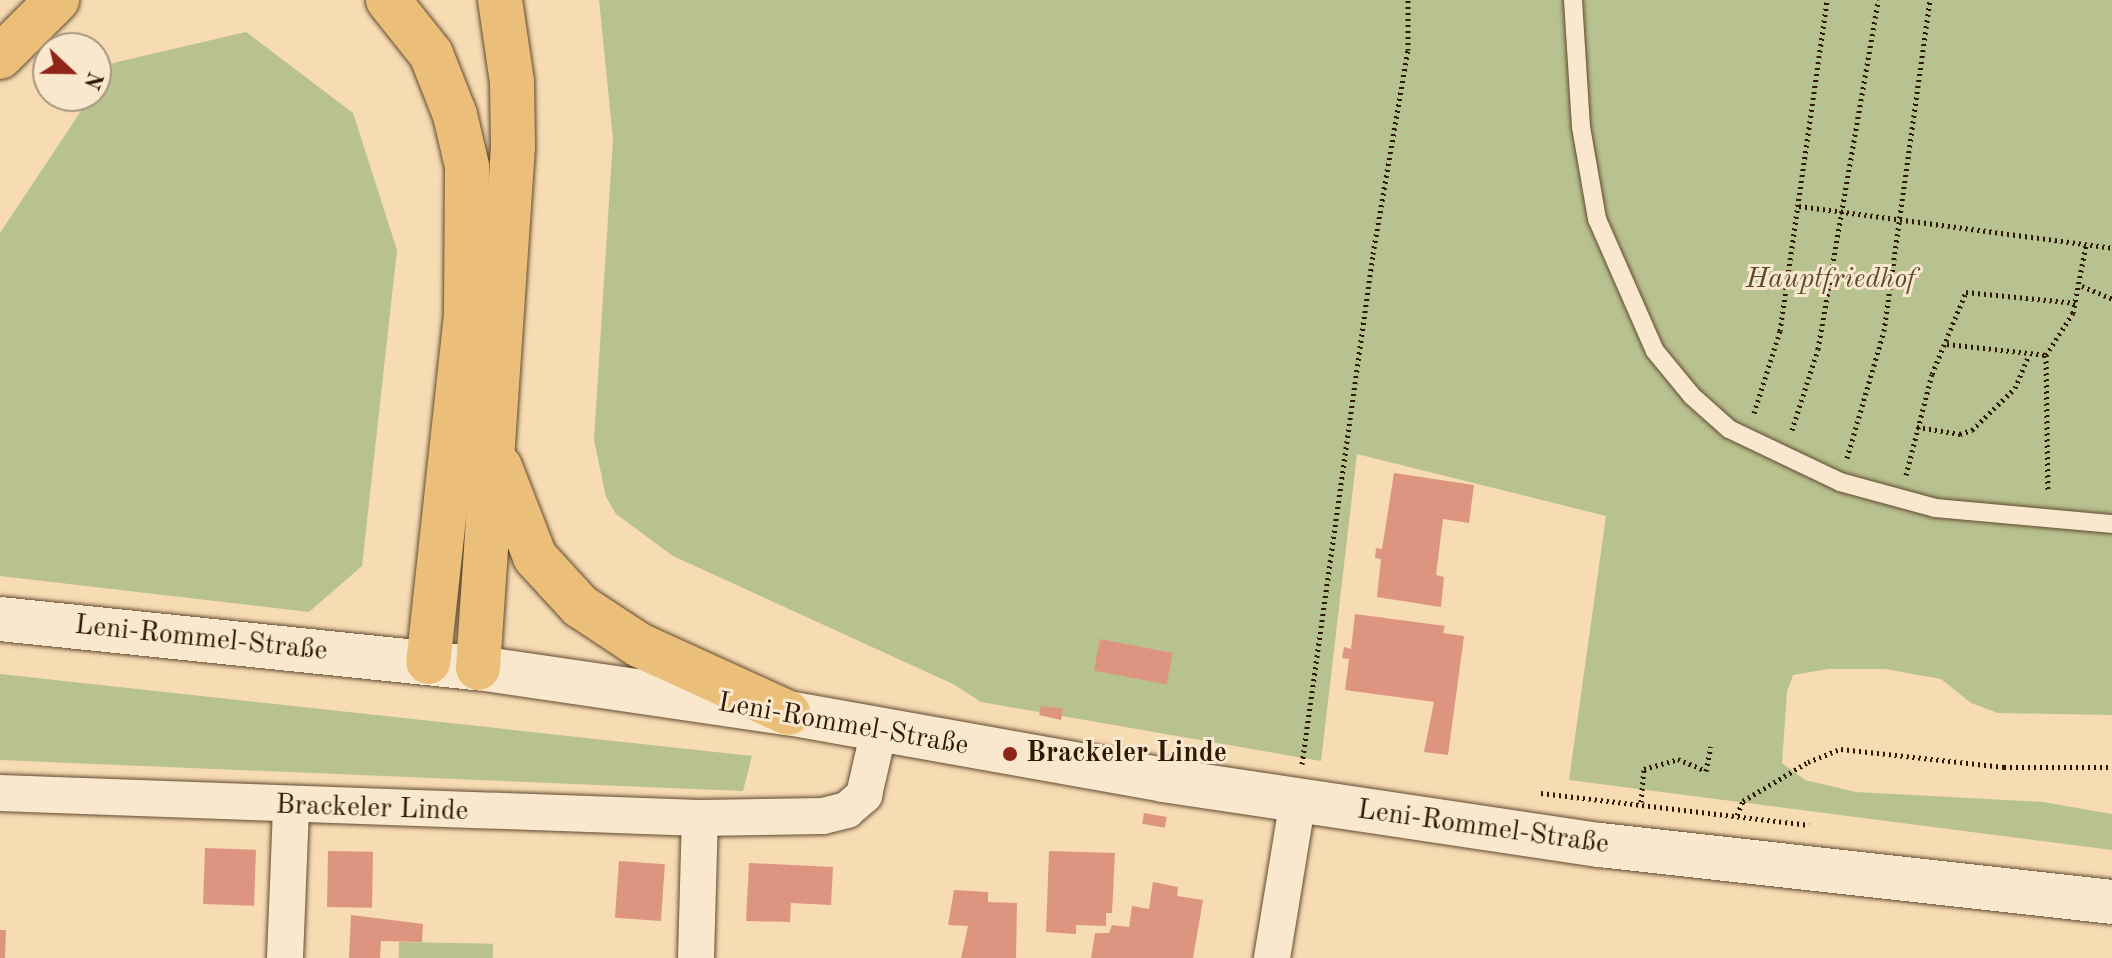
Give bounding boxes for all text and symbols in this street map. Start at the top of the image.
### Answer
north arrow [32,32,112,112]
text: N [79,68,106,92]
park label: Hauptfriedhof [1746,263,1916,297]
street label: Leni-Rommel-Straße [73,609,329,669]
street label: Leni-Rommel-Straße [715,686,971,764]
place label: Brackeler Linde [1026,737,1227,771]
marker: Brackeler Linde [1001,745,1019,763]
street label: Brackeler Linde [275,789,469,829]
street label: Leni-Rommel-Straße [1355,794,1611,862]

